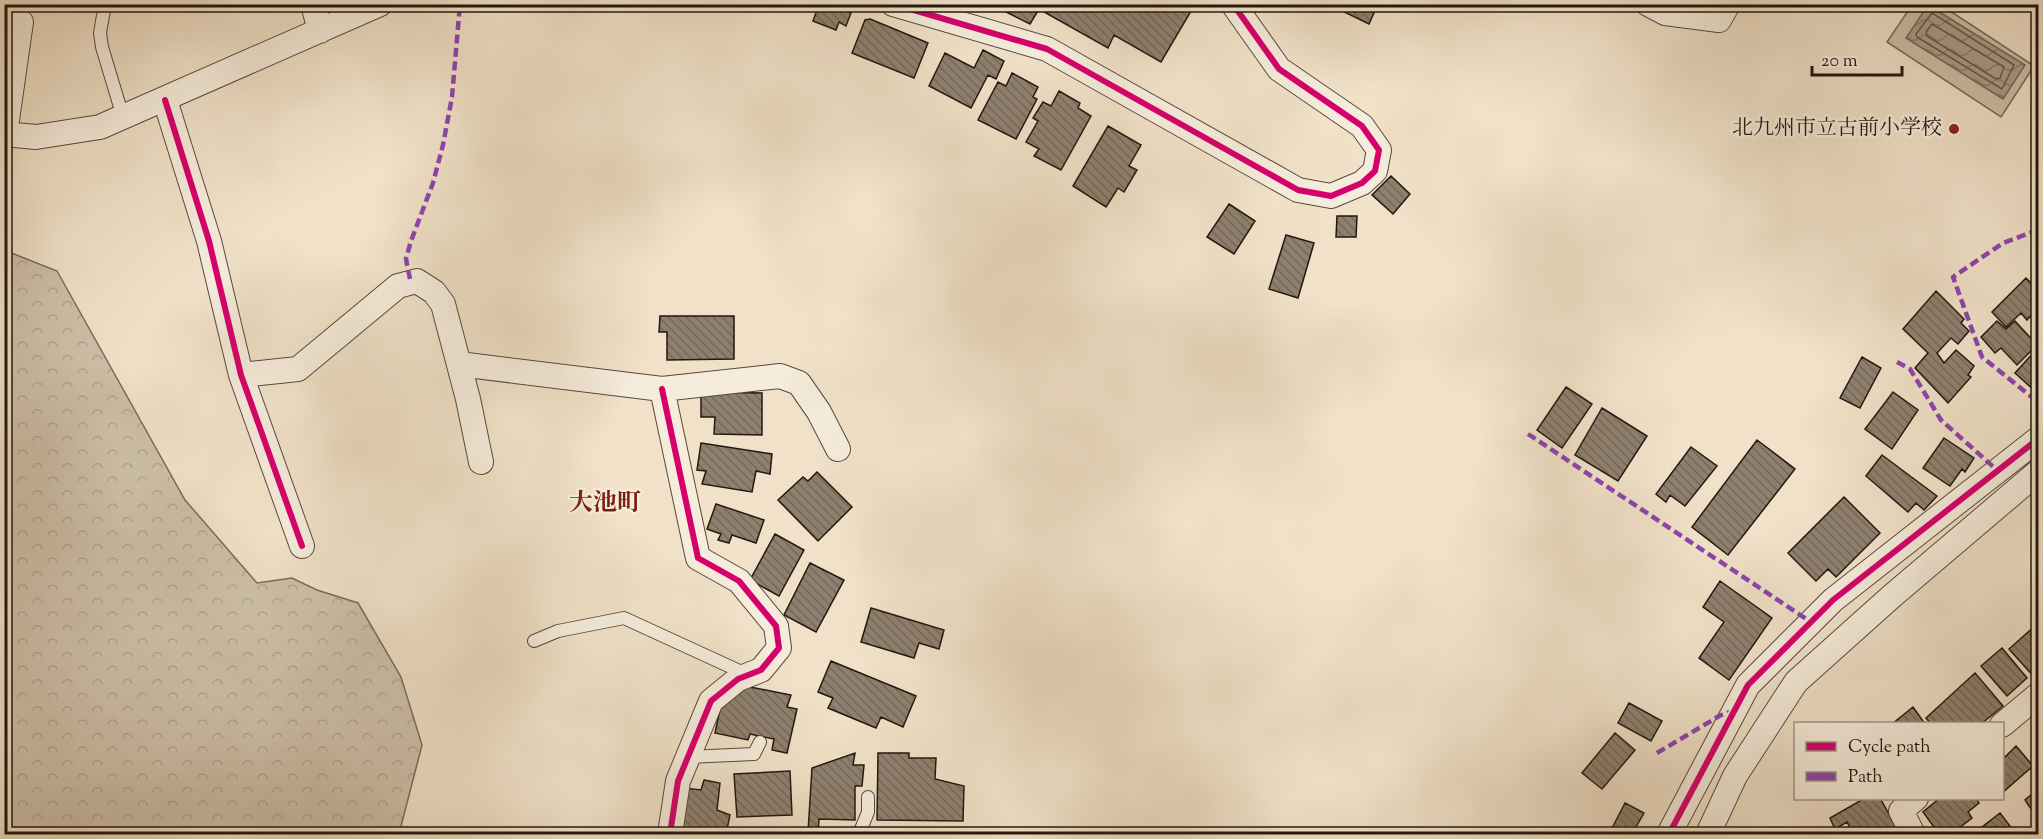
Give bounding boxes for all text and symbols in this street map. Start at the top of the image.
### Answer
scale bar [1812,39,1902,77]
text: 20 m [1821,49,1858,75]
place label: 北九州市立古前小学校 [1732,114,1942,144]
marker: 北九州市立古前小学校 [1947,122,1961,136]
district label: 大池町 [569,487,641,521]
legend [1794,722,2004,800]
text: Cycle path [1848,735,1931,761]
text: Path [1848,765,1883,791]

